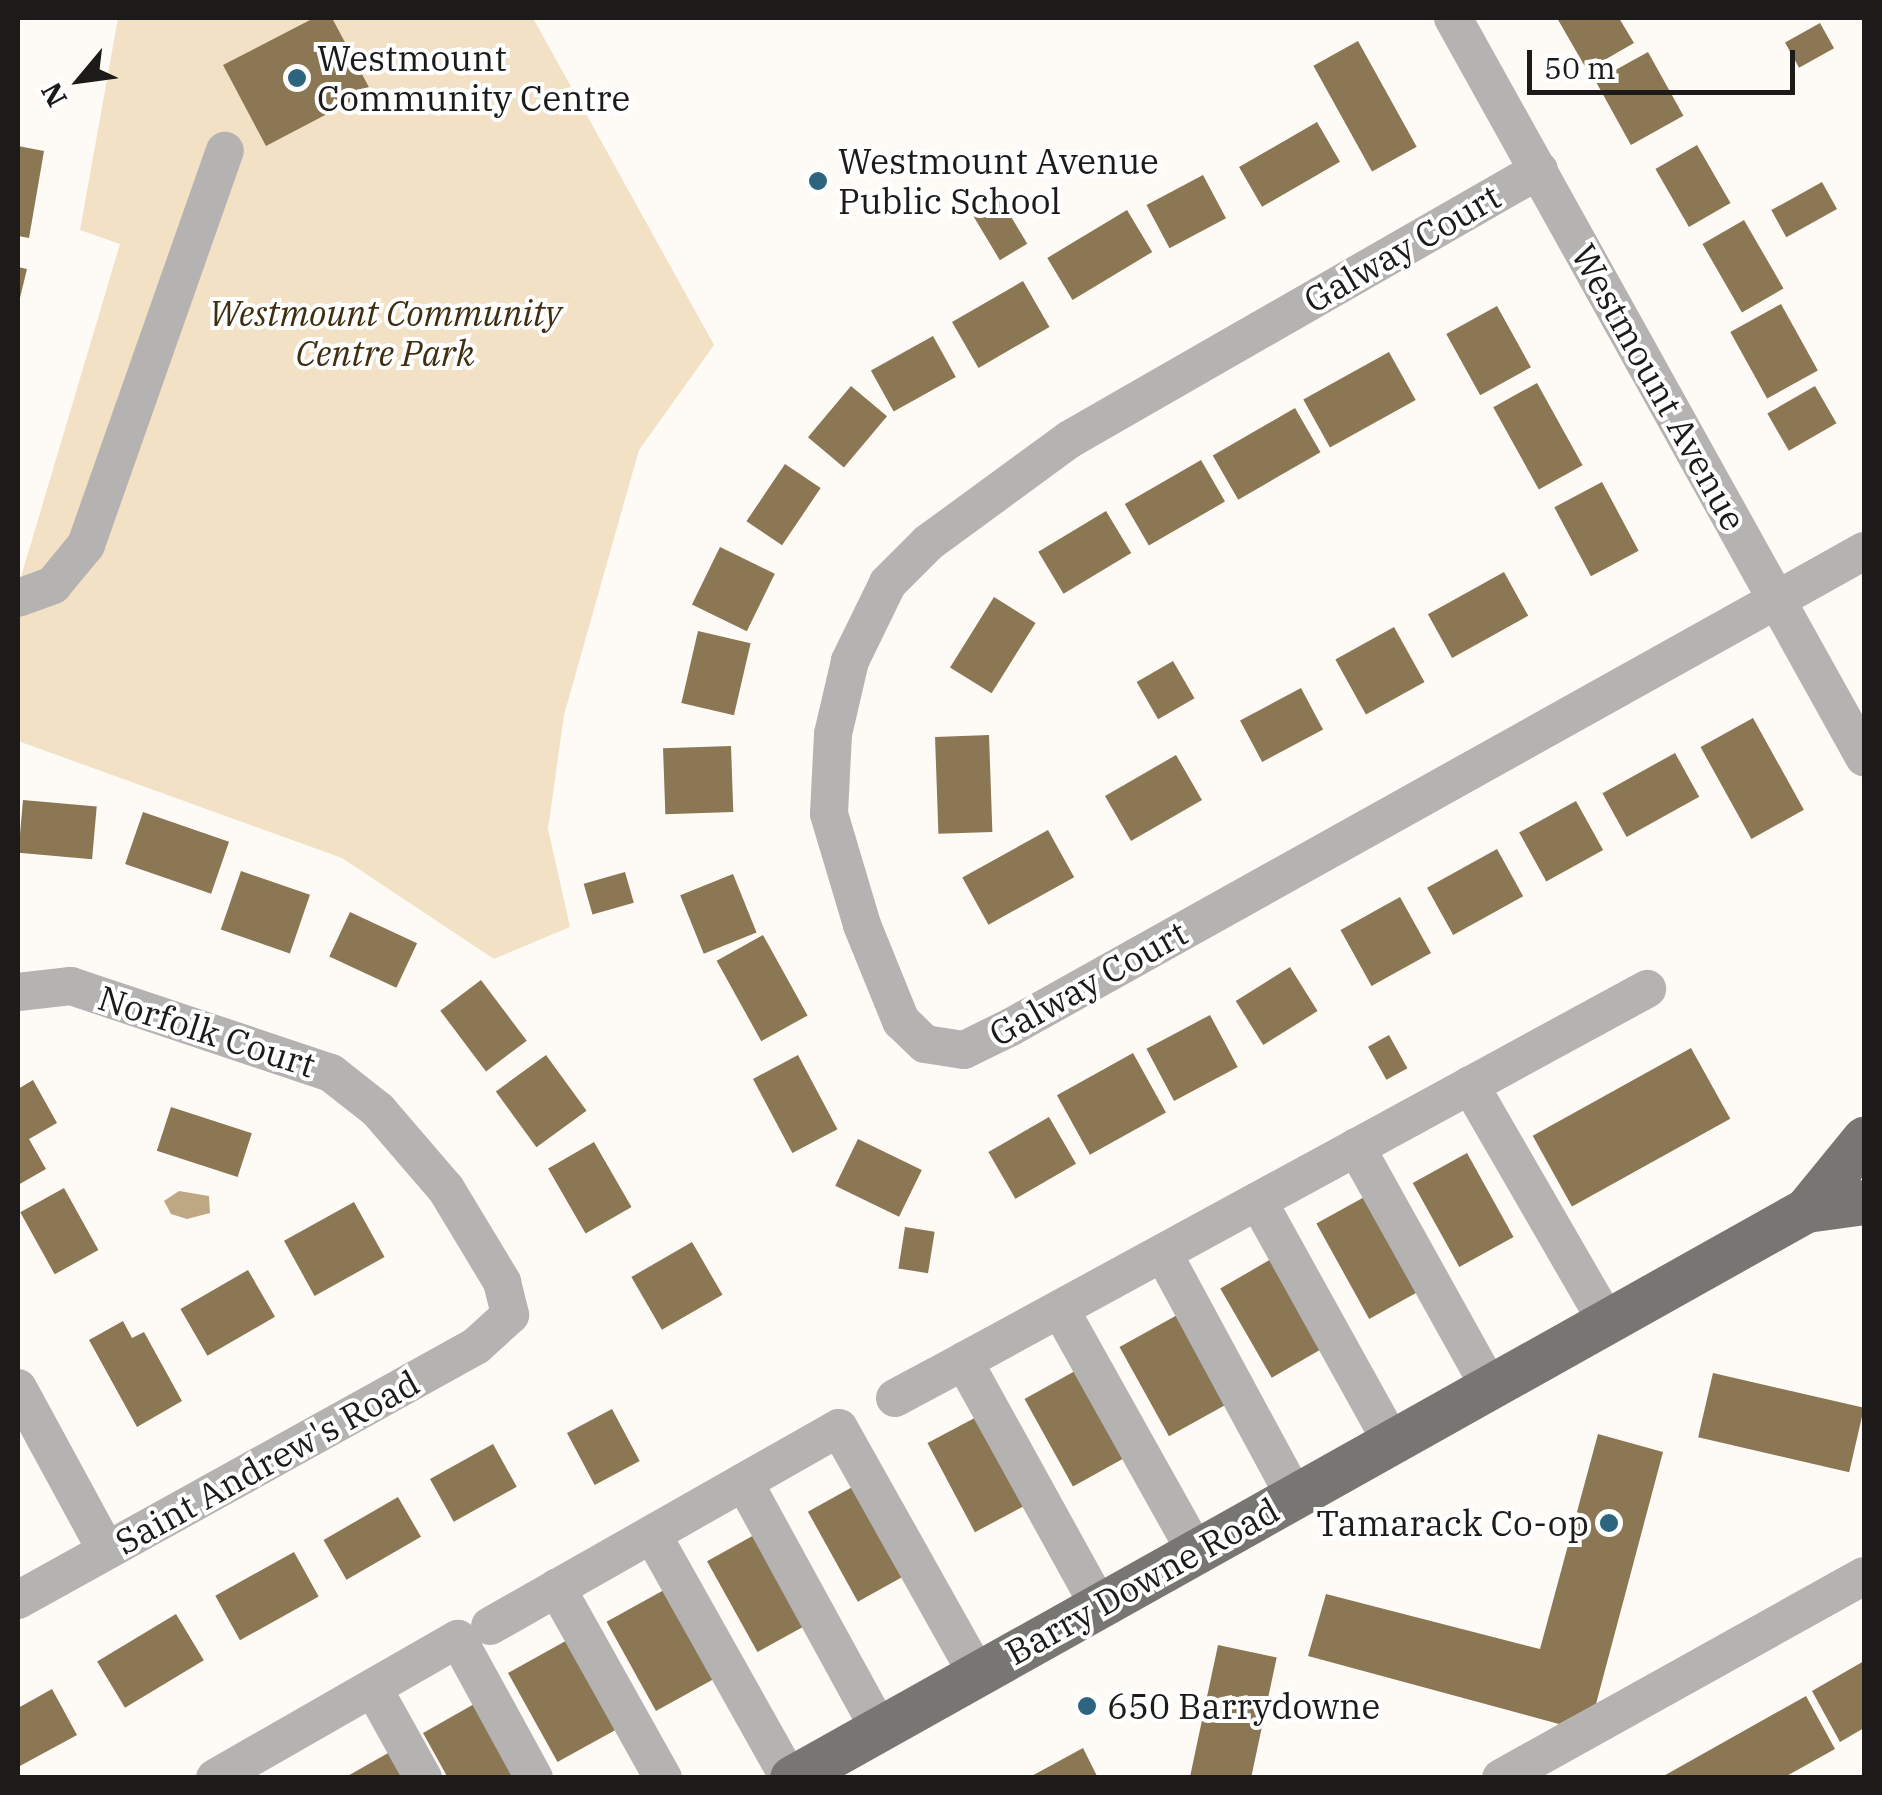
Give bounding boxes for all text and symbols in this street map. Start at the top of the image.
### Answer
north arrow [30,30,130,130]
scale bar [1532,30,1800,92]
place label: Westmount Community Centre [317,37,630,119]
text: 50 m [1544,48,1616,87]
marker: Westmount Community Centre [286,67,308,89]
text: N [32,76,75,113]
place label: Westmount Avenue Public School [838,140,1159,222]
marker: Westmount Avenue Public School [807,170,829,192]
street label: Galway Court [1296,175,1508,321]
street label: Westmount Avenue [1563,236,1755,538]
park label: Westmount Community Centre Park [209,292,561,374]
street label: Galway Court [982,911,1194,1055]
street label: Norfolk Court [93,976,321,1086]
street label: Saint Andrew's Road [108,1361,426,1563]
street label: Barry Downe Road [998,1489,1286,1673]
place label: Tamarack Co-op [1316,1502,1589,1544]
marker: Tamarack Co-op [1598,1512,1620,1534]
place label: 650 Barrydowne [1107,1685,1380,1727]
marker: 650 Barrydowne [1076,1695,1098,1717]

